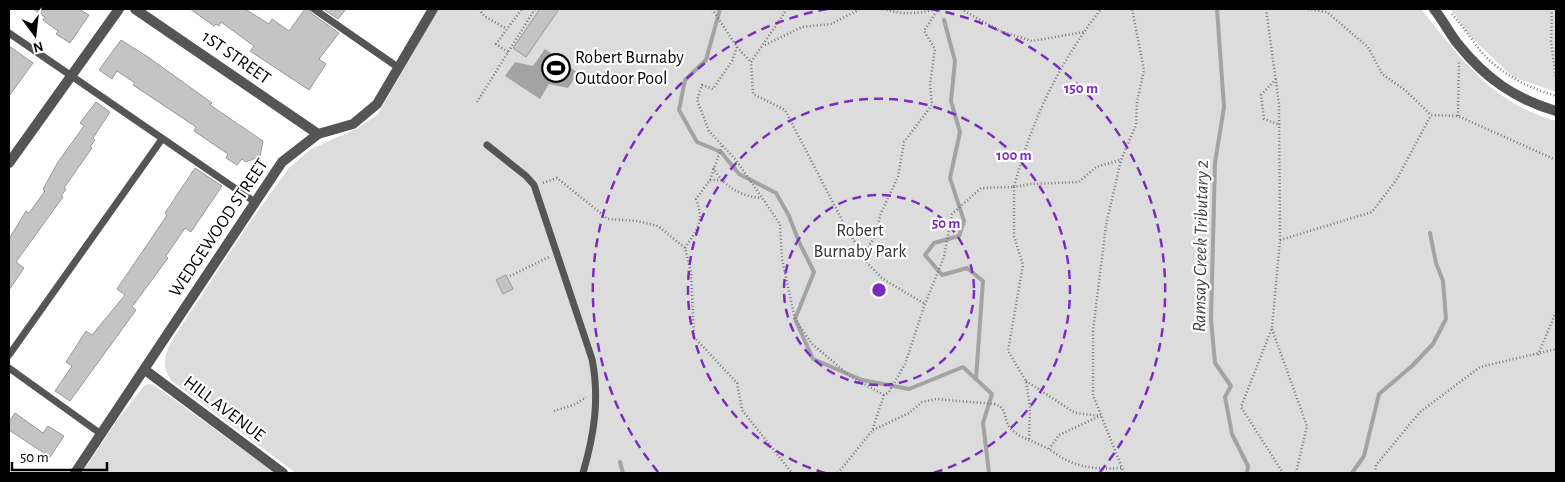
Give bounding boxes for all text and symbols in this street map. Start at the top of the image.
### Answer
north arrow [10,10,60,60]
street label: 1ST STREET [198,28,274,88]
text: N [32,39,45,55]
place label: Robert Burnaby Outdoor Pool [575,49,684,88]
sports icon: Robert Burnaby Outdoor Pool [541,53,571,83]
text: 150 m [1064,81,1098,96]
text: 100 m [996,148,1032,163]
street label: WEDGEWOOD STREET [166,156,272,300]
water label: Ramsay Creek Tributary 2 [1190,160,1212,332]
text: 50 m [932,216,960,231]
park label: Robert Burnaby Park [814,222,907,261]
centre of rings [870,281,888,299]
street label: HILL AVENUE [180,373,268,445]
scale bar [12,440,108,472]
text: 50 m [20,450,49,465]

